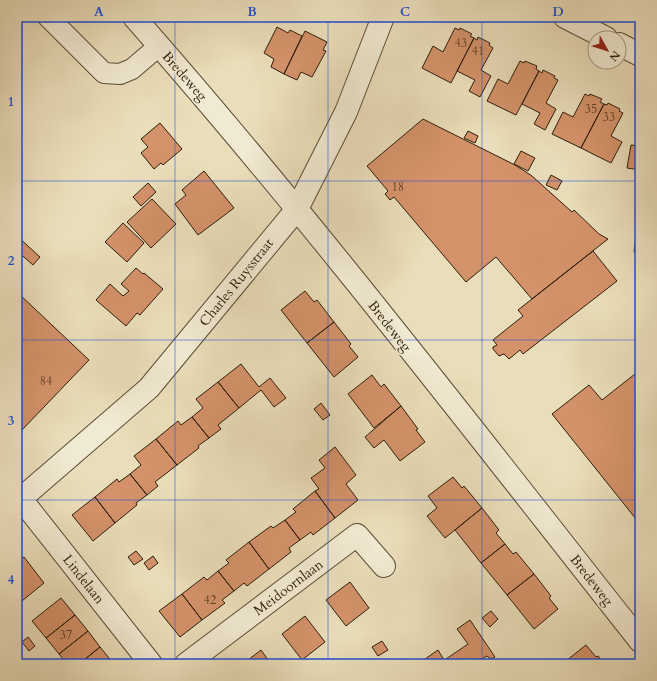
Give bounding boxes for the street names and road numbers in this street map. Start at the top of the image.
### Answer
street label: Bredeweg [158,47,212,105]
street label: Charles Ruysstraat [195,234,278,330]
street label: Bredeweg [364,297,416,356]
street label: Lindelaan [58,551,109,608]
street label: Bredeweg [566,551,618,610]
street label: Meidoornlaan [250,555,327,620]

